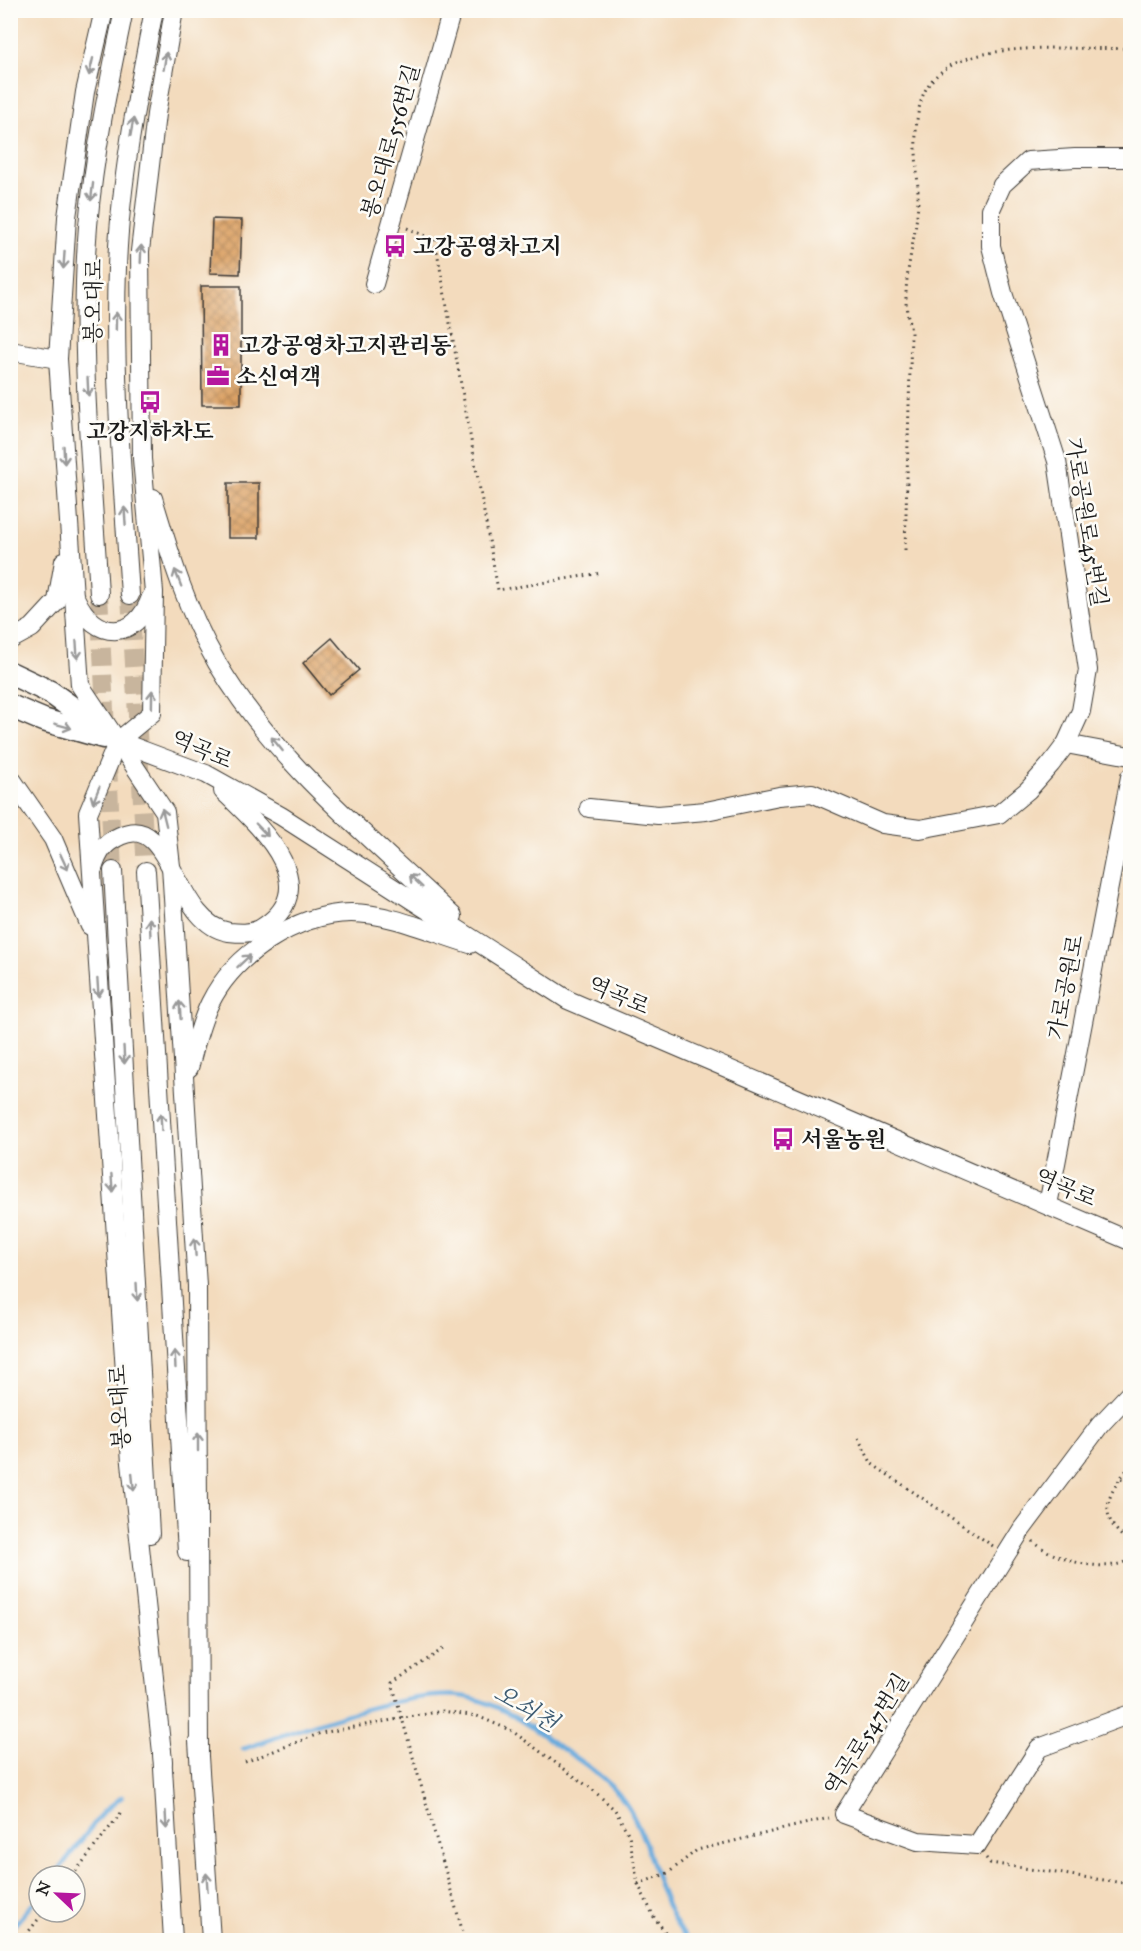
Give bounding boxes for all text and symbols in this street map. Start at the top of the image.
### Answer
one-way arrow [160,51,171,71]
one-way arrow [84,58,96,77]
street label: 봉오대로556번길 [356,61,425,221]
one-way arrow [127,118,138,137]
one-way arrow [86,182,97,201]
bus stop icon: 고강공영차고지 [382,233,408,259]
place label: 고강공영차고지 [413,233,562,260]
one-way arrow [135,245,146,264]
one-way arrow [59,250,70,270]
street label: 봉오대로 [79,258,108,344]
one-way arrow [110,312,122,332]
building icon: 고강공영차고지관리동 [208,332,234,358]
place label: 고강공영차고지관리동 [239,332,452,359]
office icon: 소신여객 [205,363,231,389]
place label: 소신여객 [236,363,321,390]
one-way arrow [82,376,93,396]
bus stop icon: 고강지하차도 [137,389,163,415]
place label: 고강지하차도 [86,418,214,445]
street label: 가로공원로45번길 [1060,435,1113,609]
one-way arrow [58,445,69,465]
one-way arrow [119,506,130,526]
one-way arrow [172,569,183,587]
one-way arrow [72,639,83,659]
one-way arrow [146,689,158,709]
one-way arrow [53,721,72,732]
street label: 역곡로 [167,725,236,774]
one-way arrow [271,736,284,752]
one-way arrow [90,785,101,804]
one-way arrow [158,807,169,826]
one-way arrow [255,822,269,837]
one-way arrow [59,852,71,870]
one-way arrow [409,874,424,888]
one-way arrow [144,918,155,938]
street label: 가로공원로 [1042,932,1089,1042]
one-way arrow [236,954,251,968]
street label: 역곡로 [584,971,653,1020]
one-way arrow [93,978,104,998]
one-way arrow [174,1001,185,1021]
one-way arrow [118,1044,129,1064]
one-way arrow [155,1113,166,1133]
bus stop icon: 서울농원 [770,1126,796,1152]
place label: 서울농원 [801,1126,886,1153]
street label: 역곡로 [1031,1163,1100,1212]
one-way arrow [106,1172,117,1192]
one-way arrow [189,1238,200,1257]
one-way arrow [131,1281,142,1301]
one-way arrow [170,1349,181,1369]
street label: 봉오대로 [104,1364,135,1450]
one-way arrow [192,1432,204,1452]
one-way arrow [128,1472,139,1491]
street label: 역곡로547번길 [818,1668,915,1800]
water label: 오쇠천 [488,1678,565,1739]
one-way arrow [161,1809,172,1829]
north arrow [27,1864,87,1924]
one-way arrow [201,1873,212,1893]
text: N [32,1878,55,1898]

